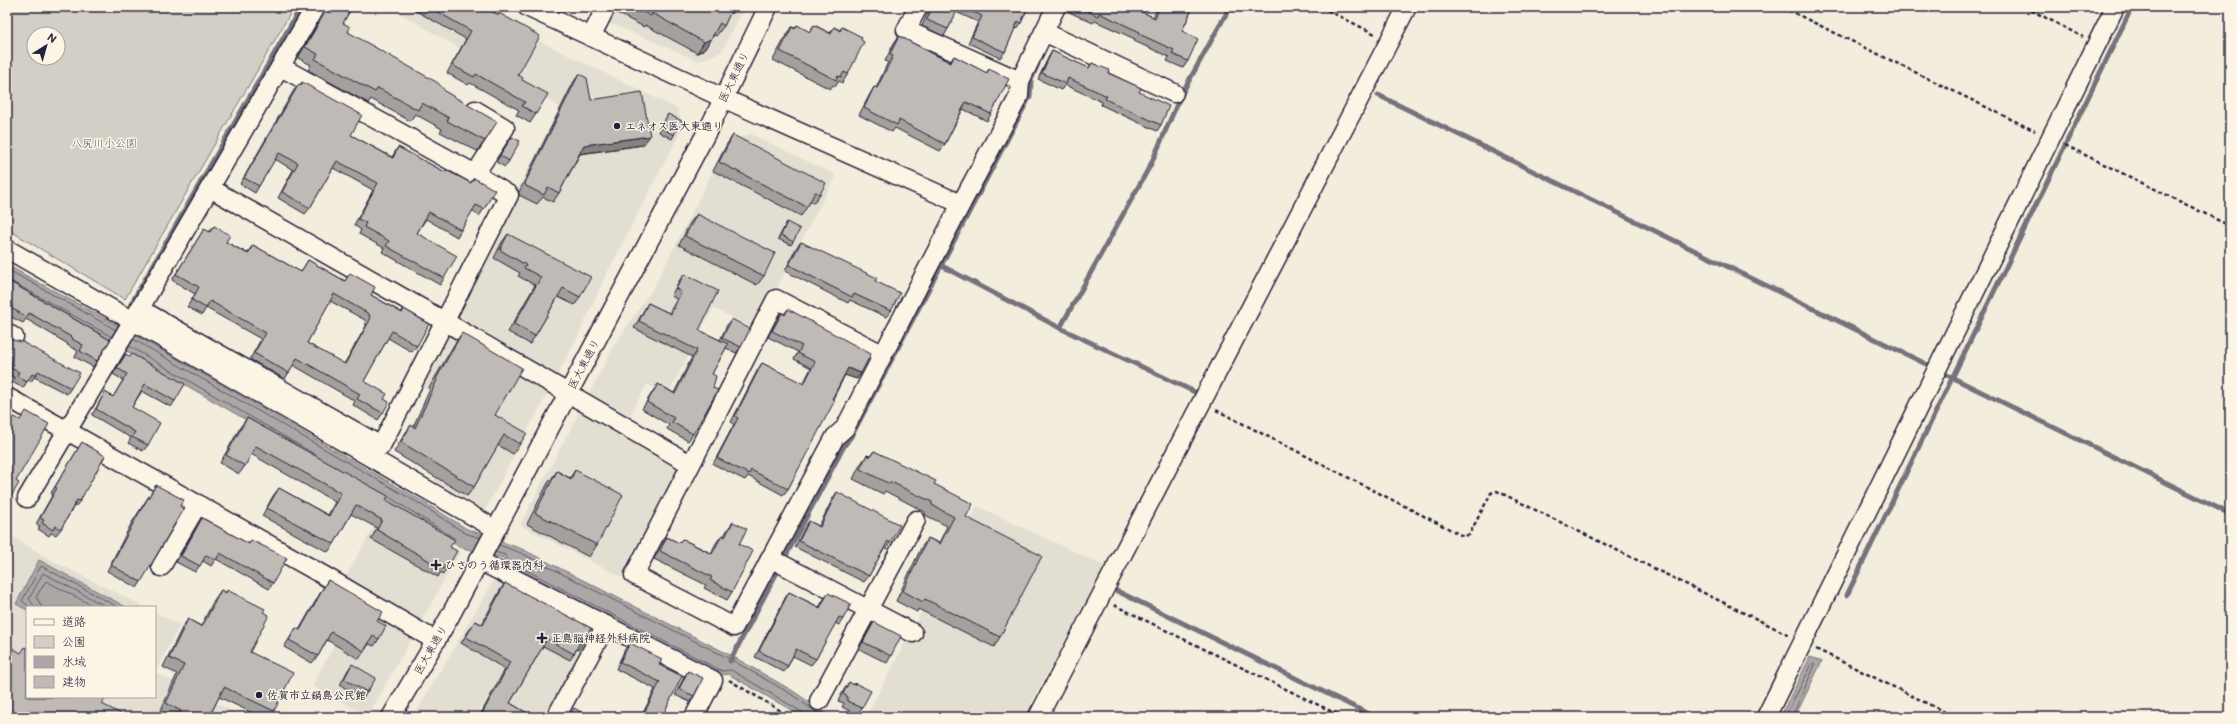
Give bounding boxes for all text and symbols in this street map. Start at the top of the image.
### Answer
north arrow [26,26,66,66]
text: N [45,31,59,46]
street label: 医大東通り [716,49,752,105]
place label: エネオス医大東通り [625,120,723,133]
marker: エネオス医大東通り [612,121,622,131]
park label: 八尻川小公園 [71,137,137,150]
street label: 医大東通り [565,337,603,391]
marker: ひさのう循環器内科 [430,559,442,571]
place label: ひさのう循環器内科 [445,559,544,572]
legend [26,606,156,698]
text: 道路 [62,615,86,630]
street label: 医大東通り [412,623,450,677]
marker: 正島脳神経外科病院 [536,632,548,644]
place label: 正島脳神経外科病院 [551,632,650,645]
text: 公園 [62,635,86,650]
text: 水域 [62,655,86,670]
text: 建物 [62,675,86,690]
place label: 佐賀市立鍋島公民館 [267,689,366,702]
marker: 佐賀市立鍋島公民館 [254,690,264,700]

